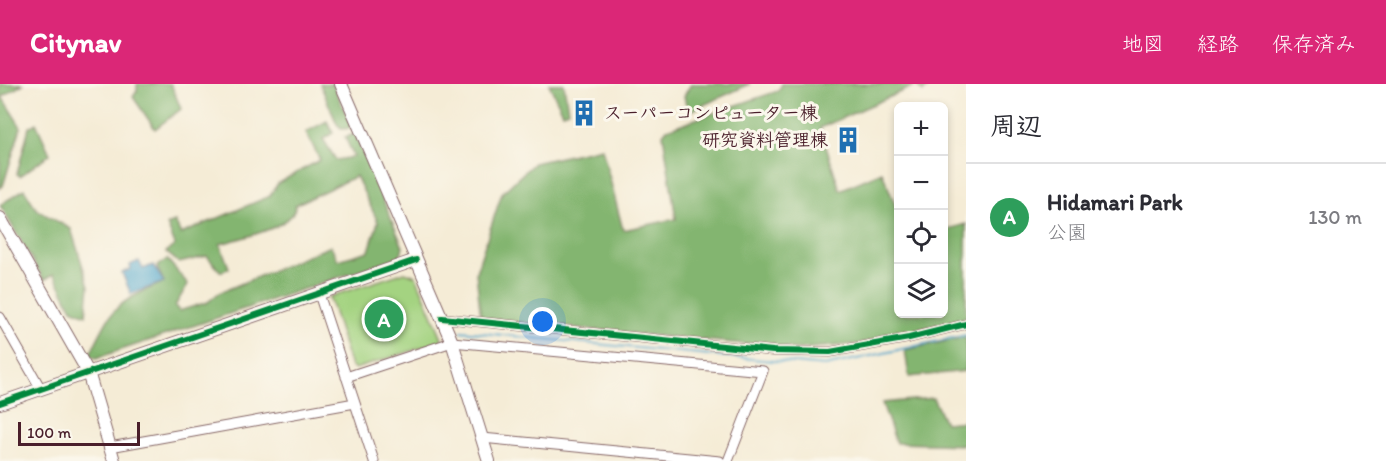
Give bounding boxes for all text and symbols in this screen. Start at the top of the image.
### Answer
text: Citynav [30,25,121,59]
text: 地図 [1122,31,1164,56]
text: 経路 [1197,31,1239,56]
text: 保存済み [1272,31,1356,56]
building icon: スーパーコンピューター棟 [569,98,599,128]
place label: スーパーコンピューター棟 [604,102,818,124]
map controls [894,102,948,318]
button: + [894,102,948,156]
text: 周辺 [990,110,1042,142]
building icon: 研究資料管理棟 [833,125,863,155]
place label: 研究資料管理棟 [702,129,828,151]
button: − [894,156,948,210]
text: Hidamari Park [1047,189,1183,216]
text: A [1003,205,1016,229]
text: 130 m [1308,205,1362,229]
button: locate [894,210,948,264]
text: 公園 [1047,220,1087,244]
button: layers [894,264,948,318]
pin: A [364,296,404,342]
your location [528,307,557,336]
scale bar [18,419,140,446]
text: 100 m [27,423,71,442]

